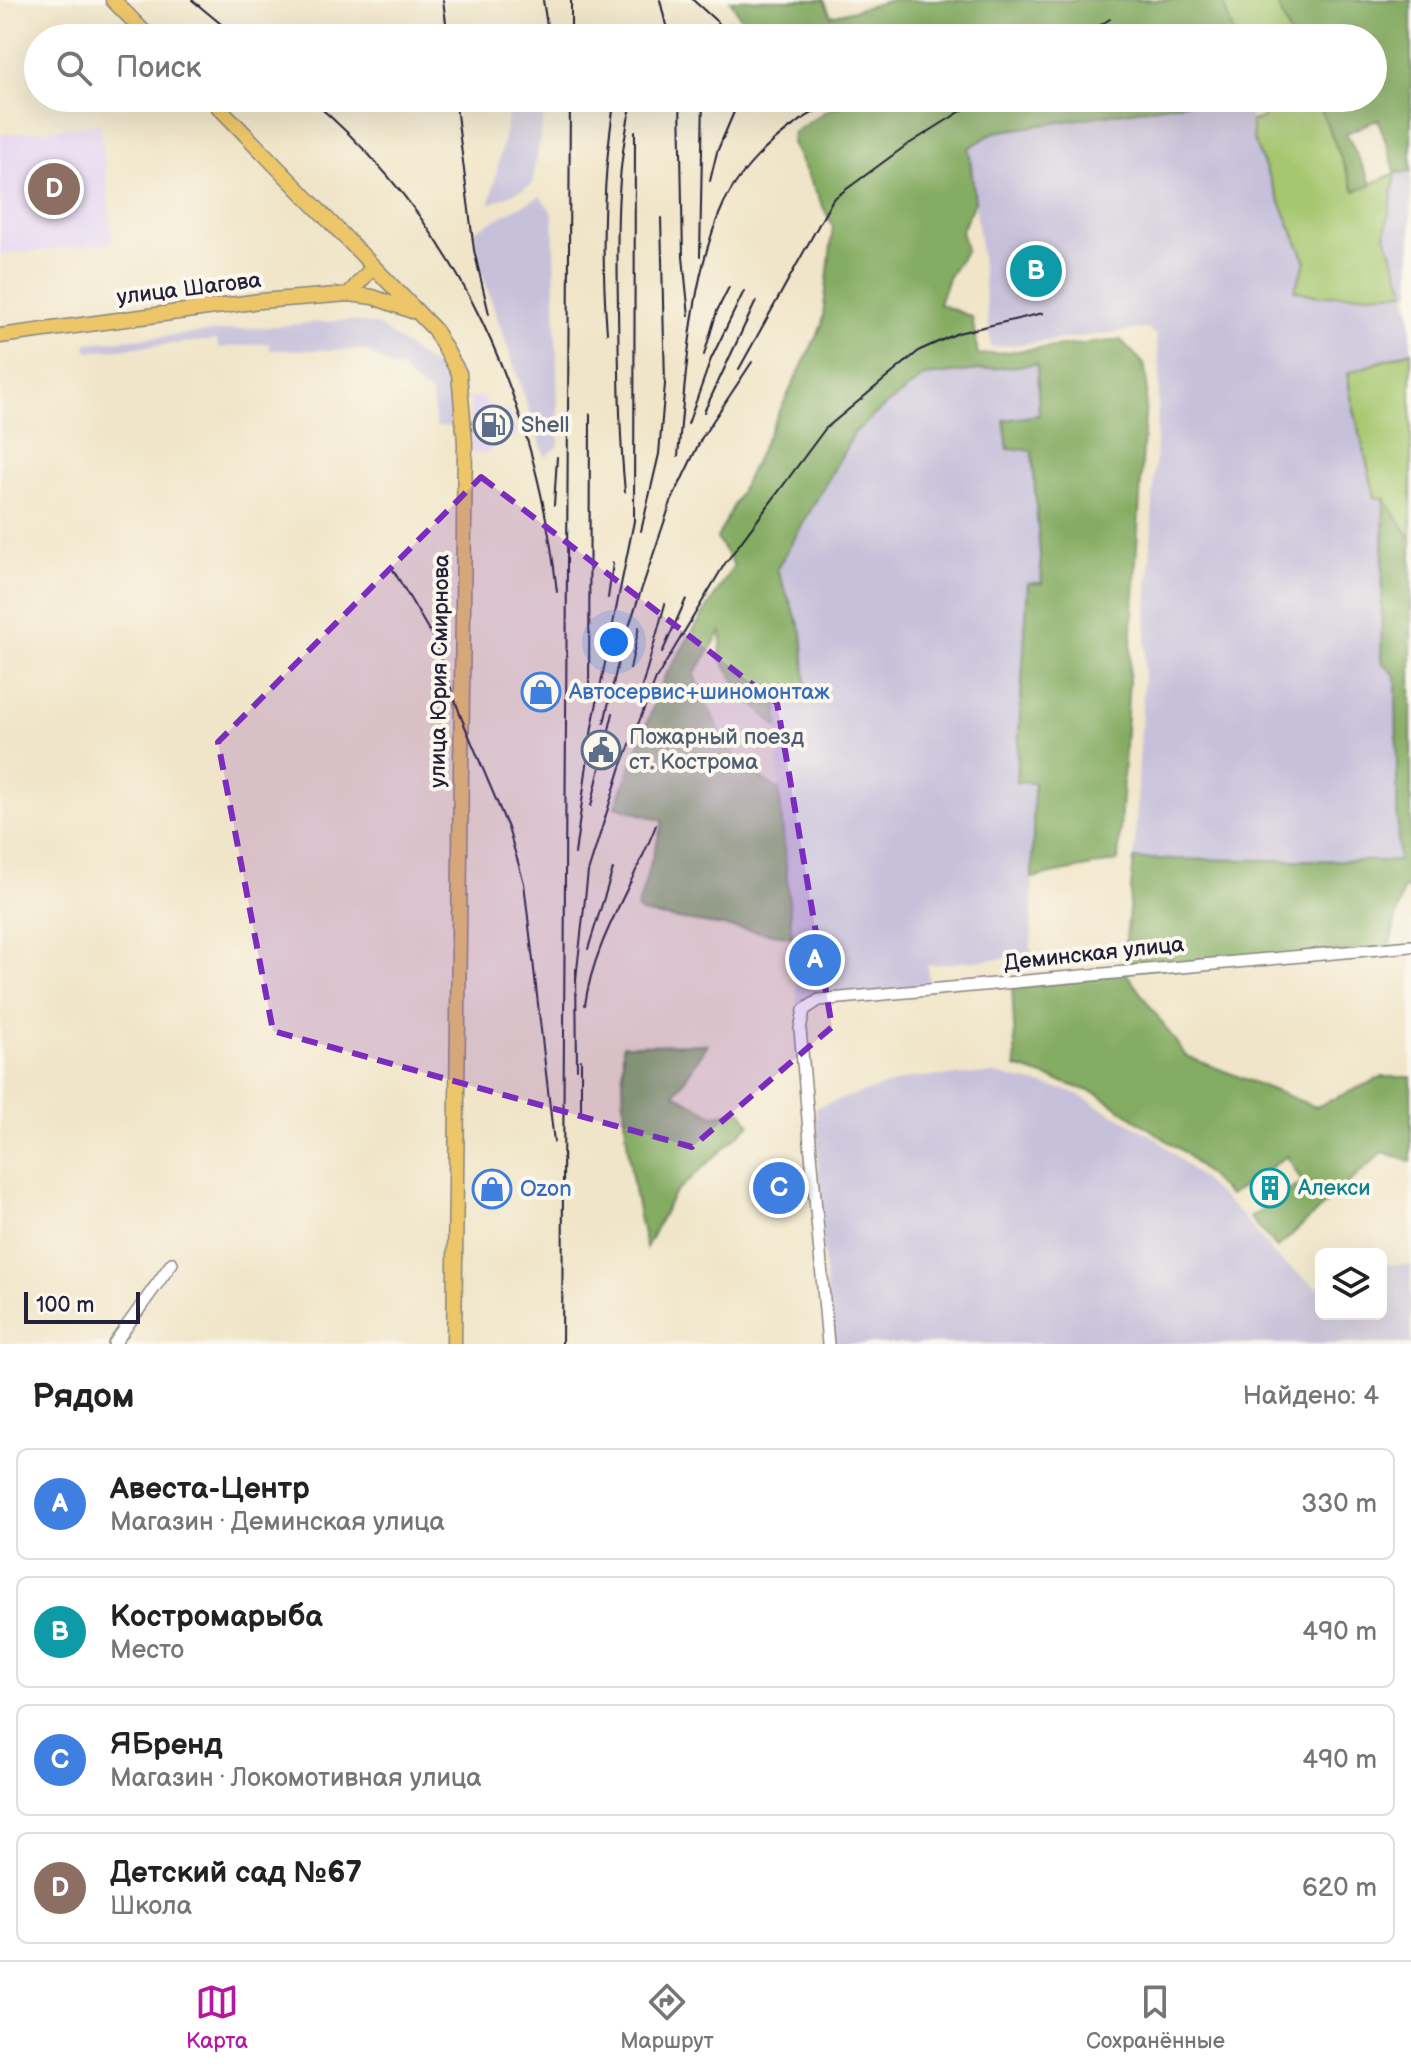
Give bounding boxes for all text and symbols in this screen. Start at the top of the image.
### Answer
search box [24,24,1387,112]
icon: search [52,46,96,90]
text: Поиск [116,50,202,86]
pin: D [28,159,80,219]
pin: B [1010,241,1062,301]
street label: улица Шагова [115,267,263,311]
fuel station icon: Shell [472,404,514,446]
place label: Shell [521,412,569,439]
street label: улица Юрия Смирнова [424,554,456,788]
your location [594,622,634,662]
shop icon: Автосервис+шиномонтаж [520,671,562,713]
place label: Автосервис+шиномонтаж [568,679,830,706]
place label: Пожарный поезд ст. Кострома [629,724,804,776]
public building icon: Пожарный поезд ст. Кострома [580,729,622,771]
pin: A [789,930,841,990]
street label: Деминская улица [1002,931,1186,977]
pin: C [753,1158,805,1218]
building icon: Алекси [1249,1167,1291,1209]
shop icon: Ozon [471,1168,513,1210]
place label: Алекси [1297,1175,1371,1202]
place label: Ozon [520,1176,572,1203]
map controls [1315,1248,1387,1320]
button: layers [1315,1248,1387,1320]
scale bar [24,1288,140,1324]
text: 100 m [36,1292,95,1319]
text: Рядом [32,1376,134,1417]
text: Найдено: 4 [1243,1381,1379,1412]
text: Авеста-Центр [110,1471,310,1507]
text: A [52,1489,68,1520]
text: 330 m [1301,1489,1377,1520]
text: Магазин · Деминская улица [110,1507,445,1538]
text: Костромарыба [110,1599,323,1635]
text: B [51,1617,69,1648]
text: 490 m [1302,1617,1377,1648]
text: Место [110,1635,184,1666]
text: ЯБренд [110,1727,223,1763]
text: C [51,1745,69,1776]
text: 490 m [1302,1745,1377,1776]
text: Магазин · Локомотивная улица [110,1763,482,1794]
text: Детский сад №67 [110,1855,362,1891]
text: D [51,1873,69,1904]
text: 620 m [1302,1873,1377,1904]
text: Школа [110,1891,192,1922]
tab: Карта [186,1980,248,2055]
tab: Маршрут [620,1980,714,2055]
tab: Сохранённые [1086,1980,1225,2055]

